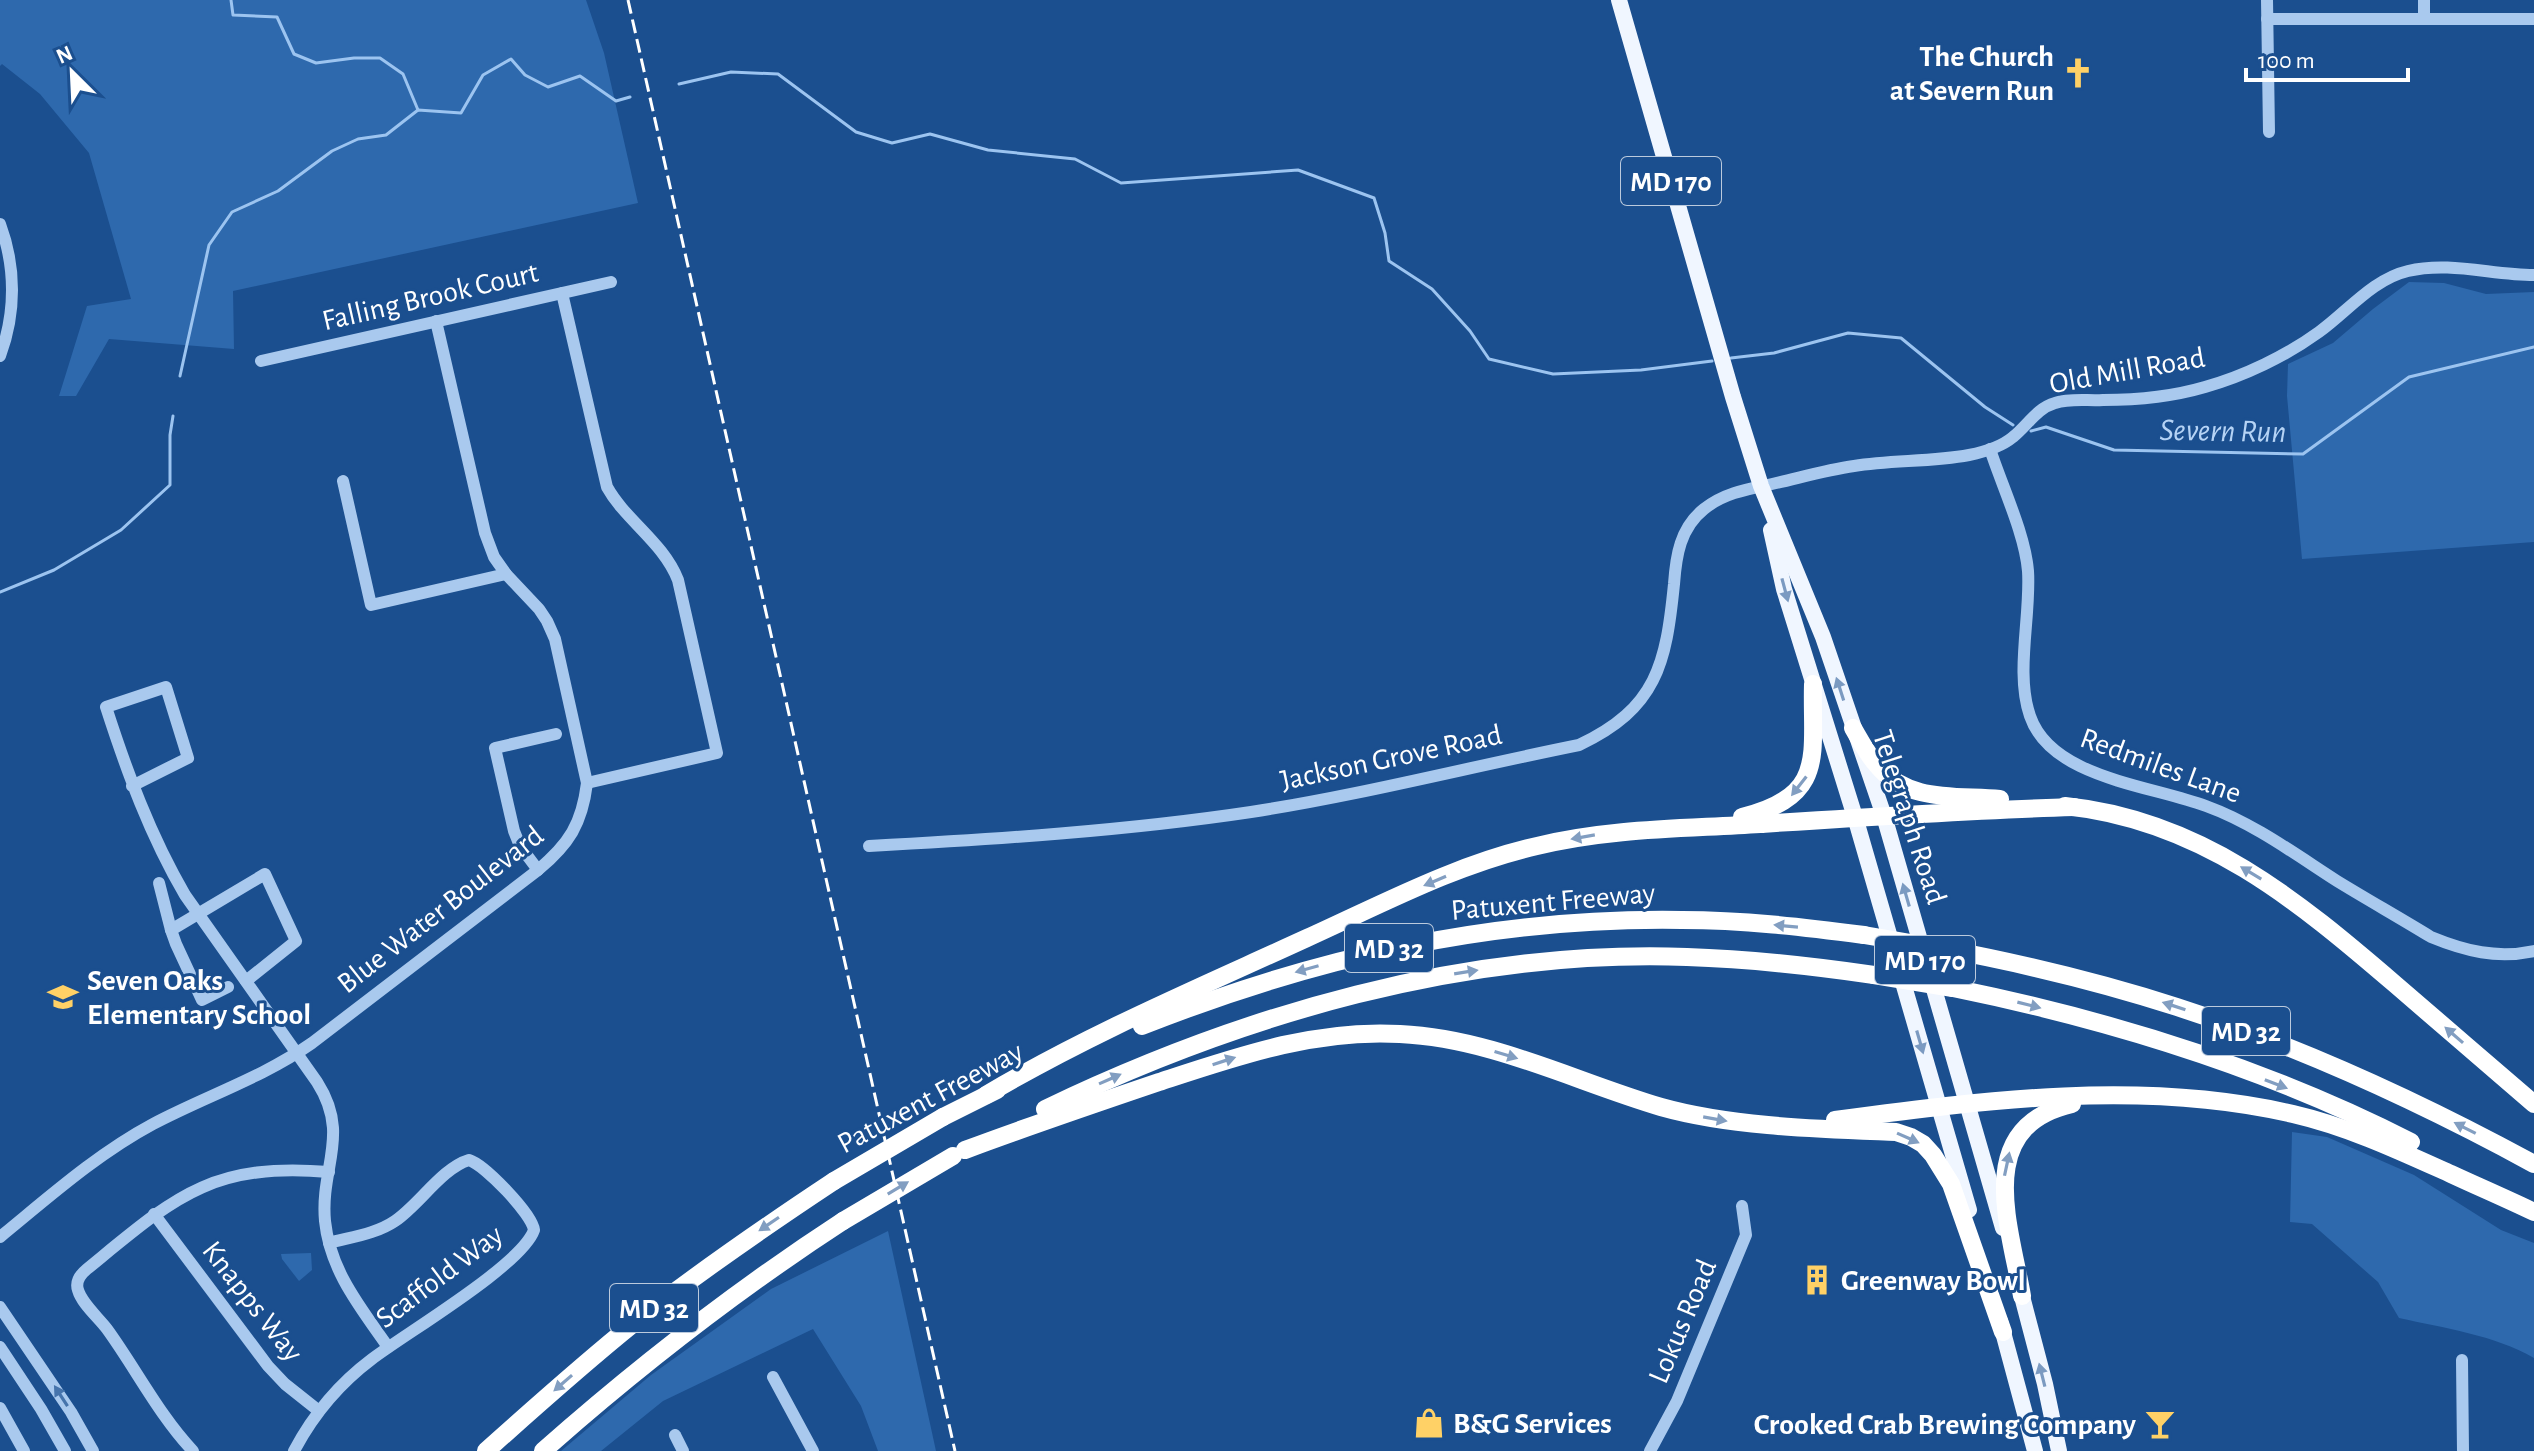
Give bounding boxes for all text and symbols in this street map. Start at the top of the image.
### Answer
north arrow [32,32,112,112]
scale bar [2246,32,2408,82]
text: N [53,41,76,68]
place label: The Church at Severn Run [1890,42,2054,106]
text: 100 m [2258,49,2315,73]
church icon: The Church at Severn Run [2061,56,2095,90]
road number: MD 170 [1621,157,1721,205]
street label: Falling Brook Court [319,257,542,336]
street label: Old Mill Road [2047,343,2207,399]
water label: Severn Run [2159,414,2287,448]
one-way arrow [1779,577,1791,602]
one-way arrow [1833,677,1846,701]
street label: Jackson Grove Road [1278,720,1505,796]
street label: Redmiles Lane [2076,723,2245,809]
street label: Telegraph Road [1867,727,1951,908]
one-way arrow [1791,775,1808,796]
street label: Blue Water Boulevard [332,820,549,999]
one-way arrow [1570,831,1595,843]
one-way arrow [2240,866,2262,880]
one-way arrow [1423,874,1447,887]
street label: Patuxent Freeway [1450,878,1657,926]
one-way arrow [1900,882,1912,907]
one-way arrow [1773,919,1798,932]
road number: MD 32 [1345,924,1433,972]
road number: MD 170 [1875,936,1975,984]
one-way arrow [1295,963,1319,976]
one-way arrow [1453,965,1478,978]
place label: Seven Oaks Elementary School [87,966,311,1030]
school or university icon: Seven Oaks Elementary School [46,980,80,1014]
one-way arrow [2162,999,2186,1012]
one-way arrow [2016,1000,2041,1012]
road number: MD 32 [2202,1007,2290,1055]
one-way arrow [2444,1027,2464,1044]
one-way arrow [1914,1030,1927,1054]
street label: Patuxent Freeway [833,1036,1028,1159]
one-way arrow [1494,1050,1518,1062]
one-way arrow [1212,1054,1236,1066]
one-way arrow [1099,1073,1122,1086]
one-way arrow [2264,1078,2288,1091]
one-way arrow [1702,1113,1727,1125]
one-way arrow [2454,1121,2477,1134]
one-way arrow [1897,1131,1920,1144]
one-way arrow [2001,1152,2014,1177]
one-way arrow [887,1181,909,1195]
one-way arrow [758,1216,780,1231]
street label: Scaffold Way [371,1220,509,1334]
street label: Knapps Way [196,1236,308,1368]
street label: Lokus Road [1643,1255,1722,1388]
building icon: Greenway Bowl [1800,1263,1834,1297]
place label: Greenway Bowl [1841,1266,2026,1296]
road number: MD 32 [610,1284,698,1332]
one-way arrow [2036,1362,2048,1387]
one-way arrow [553,1373,573,1391]
one-way arrow [54,1385,69,1406]
shop icon: B&G Services [1412,1406,1446,1440]
bar icon: Crooked Crab Brewing Company [2143,1407,2177,1441]
place label: B&G Services [1453,1409,1612,1439]
place label: Crooked Crab Brewing Company [1754,1410,2137,1440]

